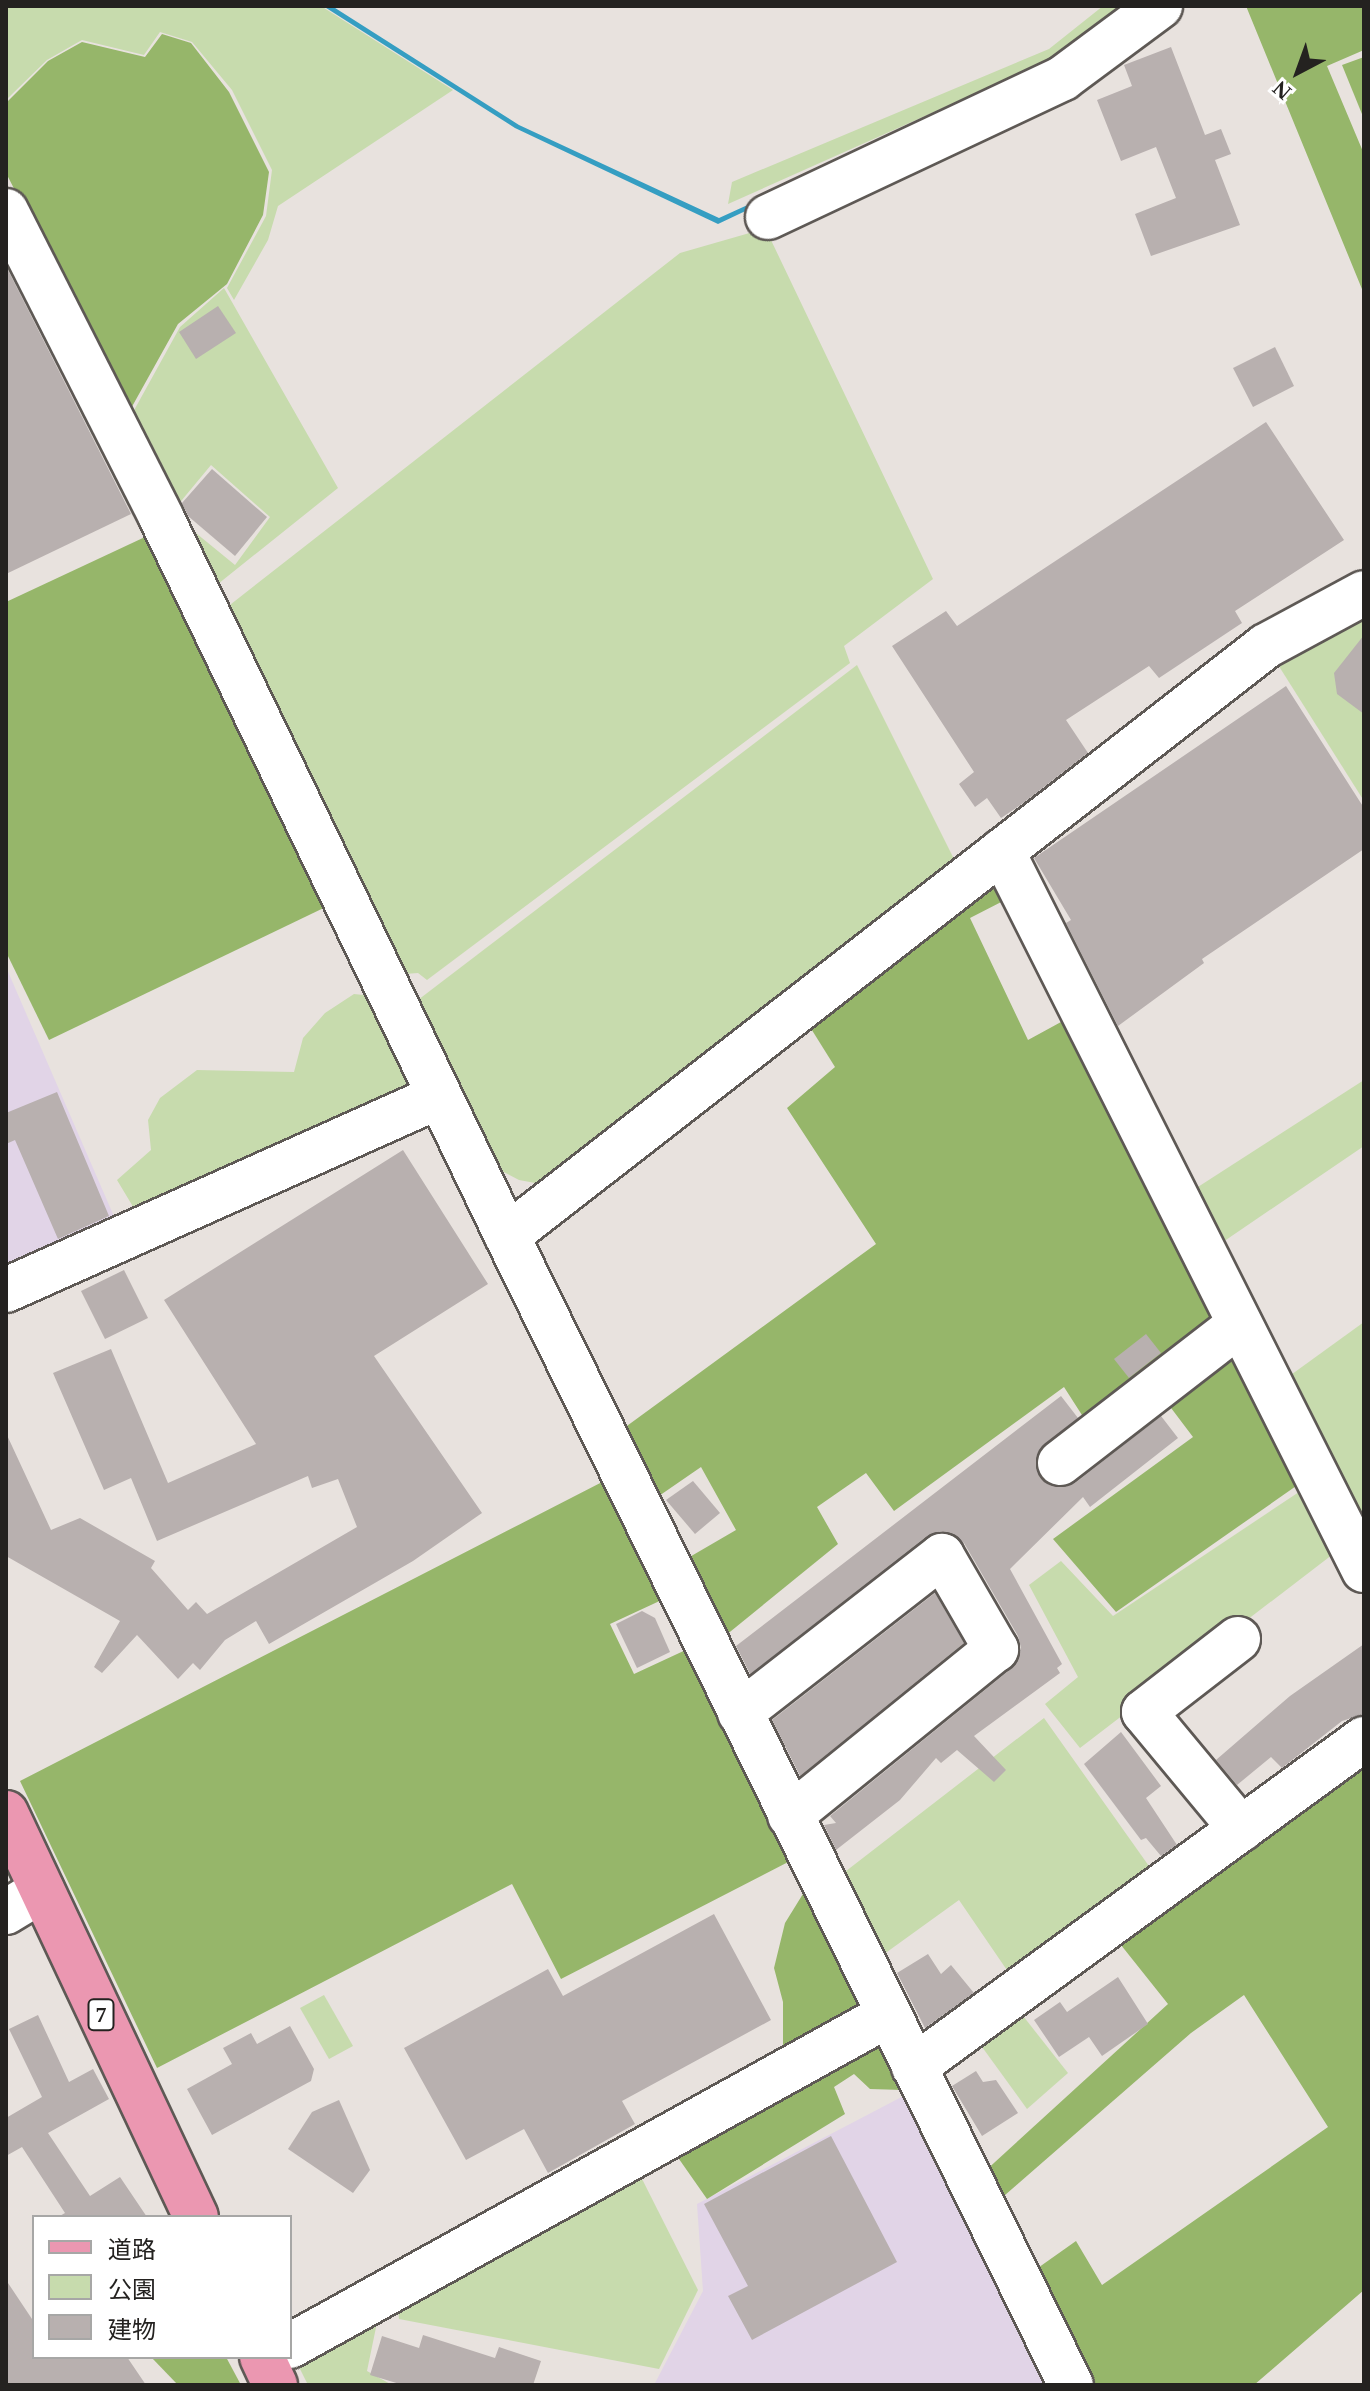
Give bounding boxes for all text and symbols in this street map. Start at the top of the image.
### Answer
north arrow [1258,32,1338,112]
text: N [1268,76,1296,105]
road number: 7 [87,1997,115,2033]
legend [32,2215,292,2359]
text: 道路 [108,2237,156,2263]
text: 公園 [108,2277,156,2303]
text: 建物 [108,2317,156,2343]

